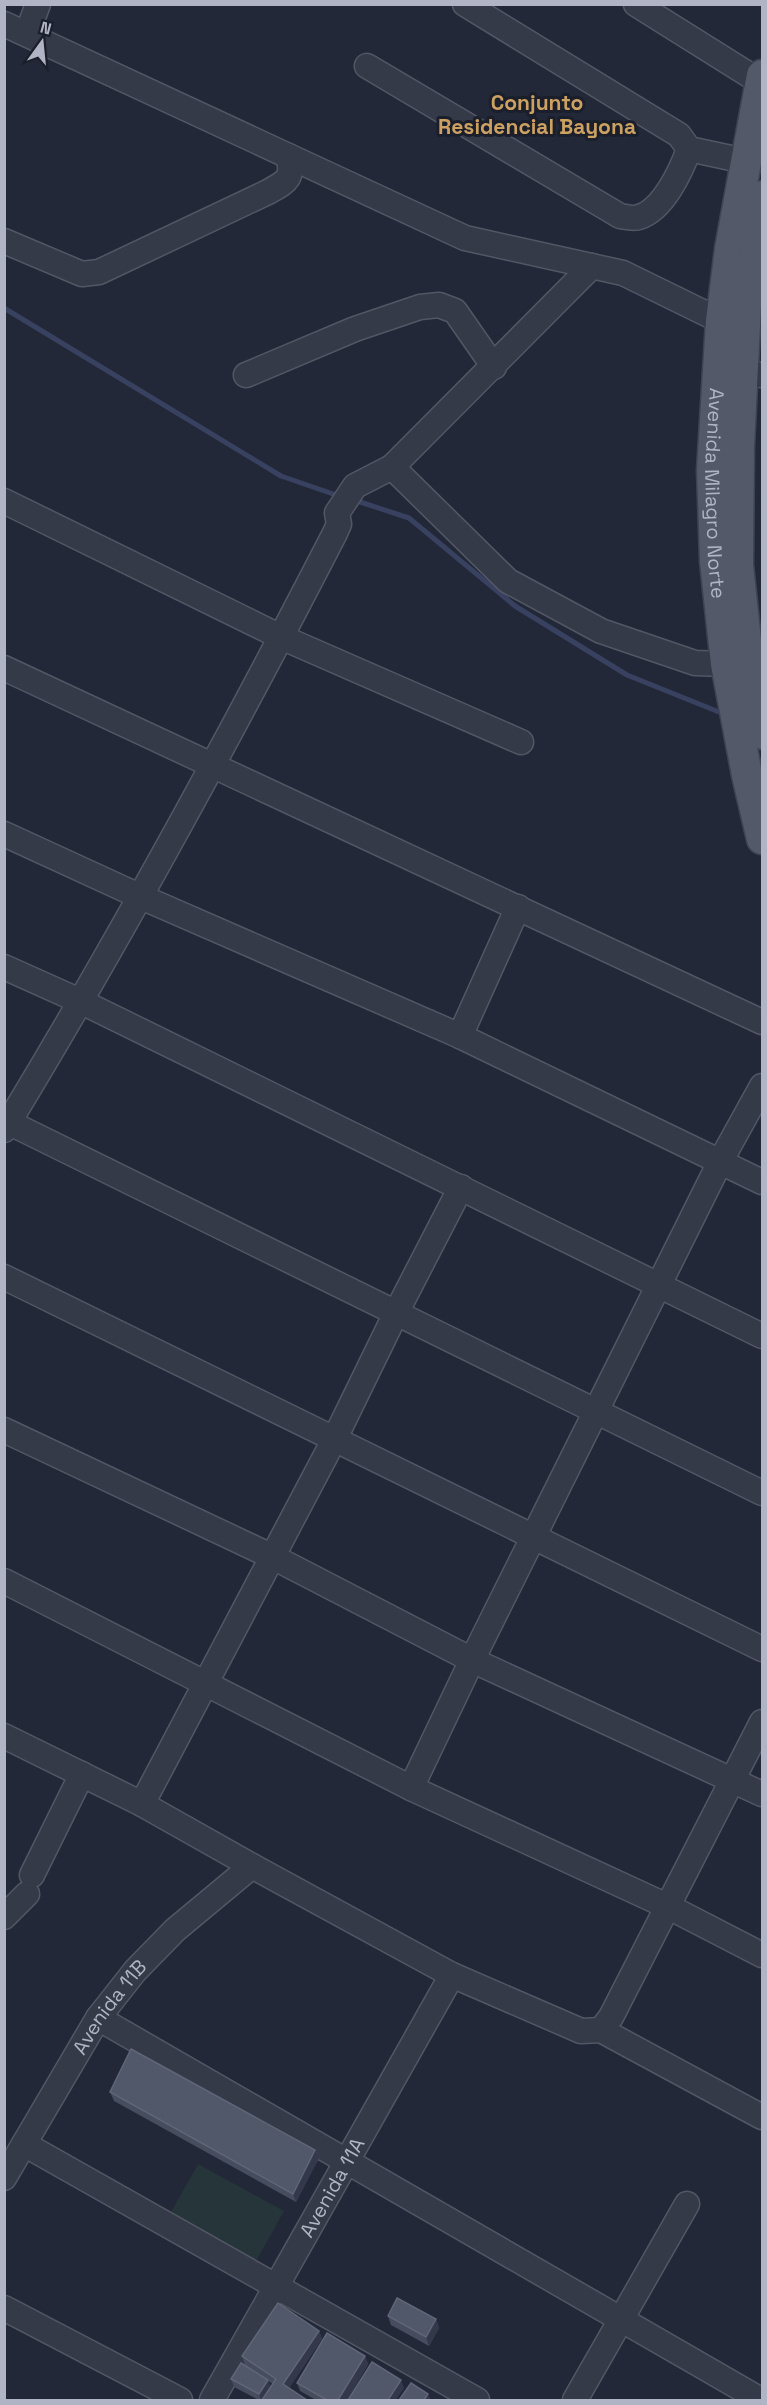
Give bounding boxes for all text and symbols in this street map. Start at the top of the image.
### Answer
north arrow [12,12,72,72]
text: N [38,16,54,40]
district label: Conjunto Residencial Bayona [438,89,636,140]
street label: Avenida Milagro Norte [699,387,732,600]
street label: Avenida 11B [66,1954,152,2059]
street label: Avenida 11A [293,2133,371,2242]

